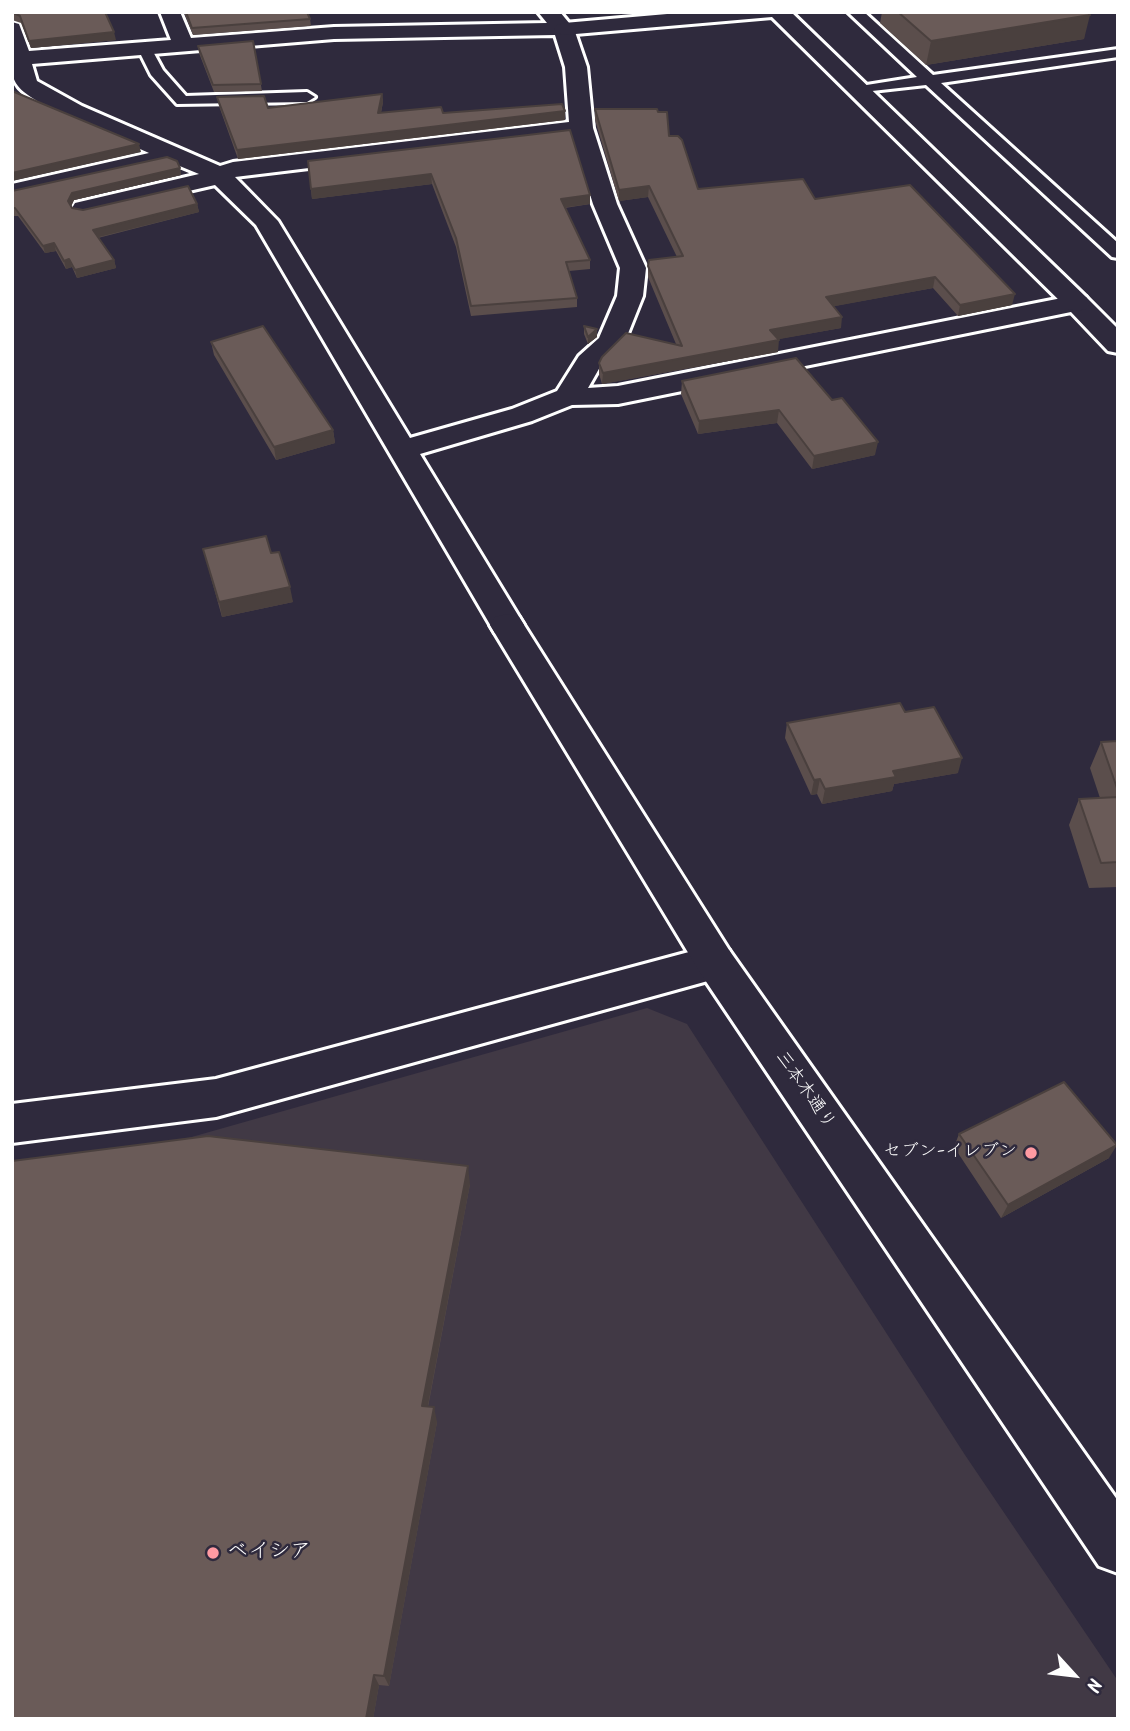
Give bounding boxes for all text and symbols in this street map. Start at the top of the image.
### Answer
street label: 三本木通り [769,1048,839,1134]
place label: セブン-イレブン [883,1142,1017,1164]
marker: セブン-イレブン [1023,1145,1039,1161]
place label: ベイシア [227,1540,311,1566]
marker: ベイシア [205,1545,221,1561]
north arrow [1039,1640,1109,1710]
text: N [1077,1672,1109,1697]

